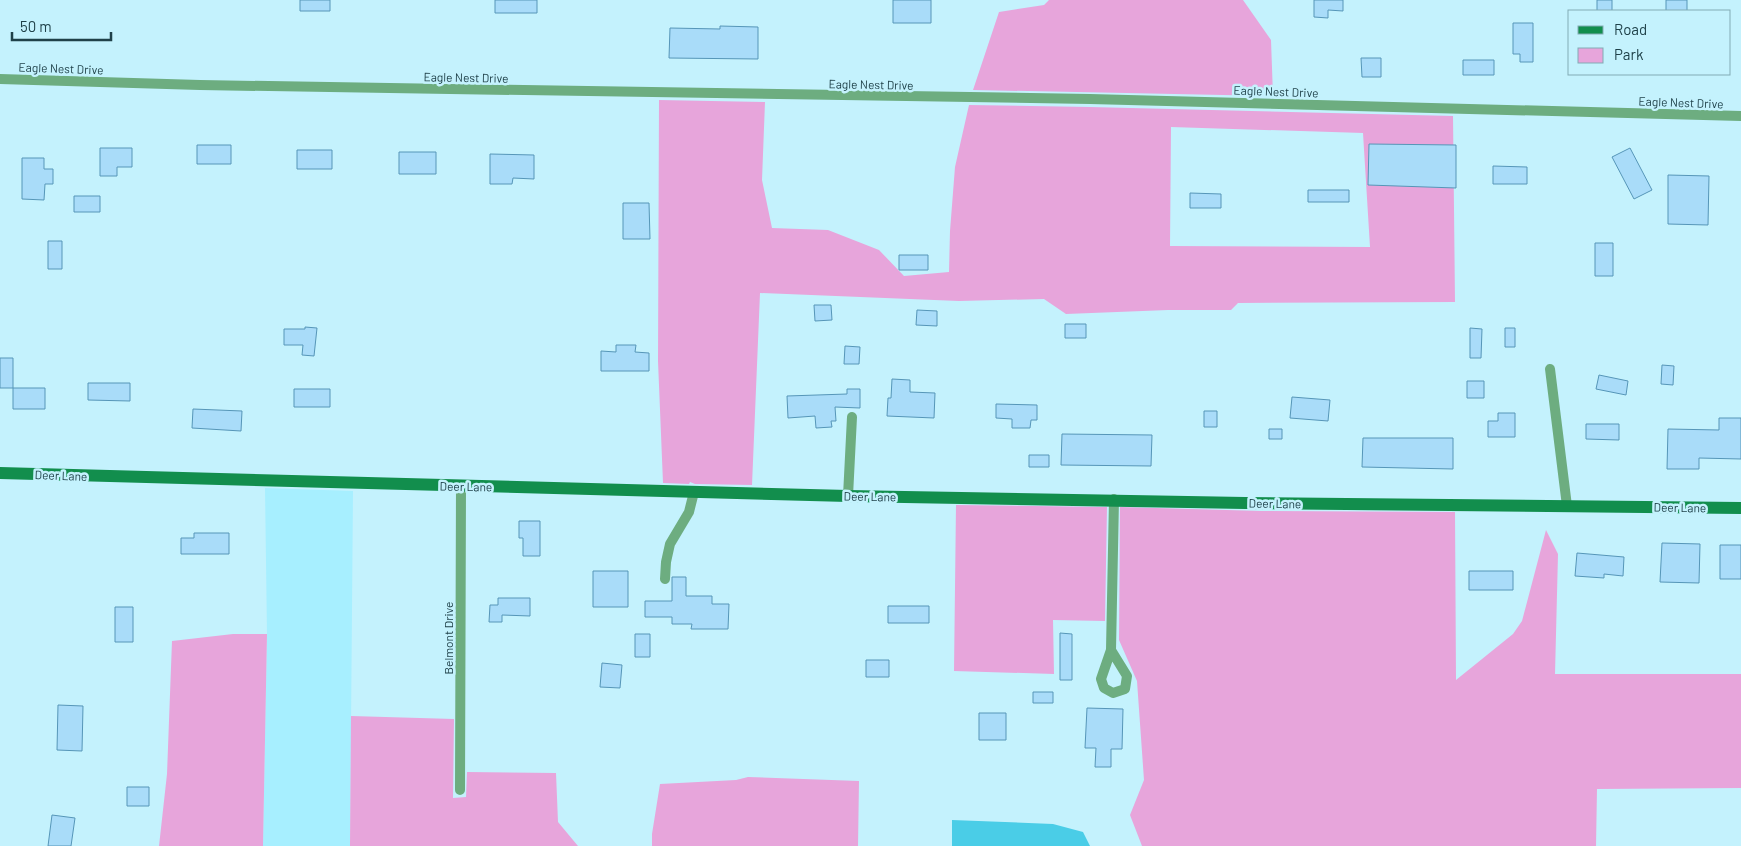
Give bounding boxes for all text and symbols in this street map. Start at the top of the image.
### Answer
scale bar [12,10,111,42]
legend [1568,10,1731,75]
text: 50 m [20,17,52,35]
text: Road [1614,20,1647,38]
text: Park [1614,45,1644,63]
street label: Eagle Nest Drive [18,60,104,76]
street label: Eagle Nest Drive [423,69,509,85]
street label: Eagle Nest Drive [828,76,914,92]
street label: Eagle Nest Drive [1233,83,1319,99]
street label: Eagle Nest Drive [1638,94,1724,110]
street label: Deer Lane [34,467,88,483]
street label: Deer Lane [440,479,492,493]
street label: Deer Lane [844,489,896,503]
street label: Deer Lane [1249,496,1301,510]
street label: Deer Lane [1654,500,1706,514]
street label: Belmont Drive [441,601,455,675]

